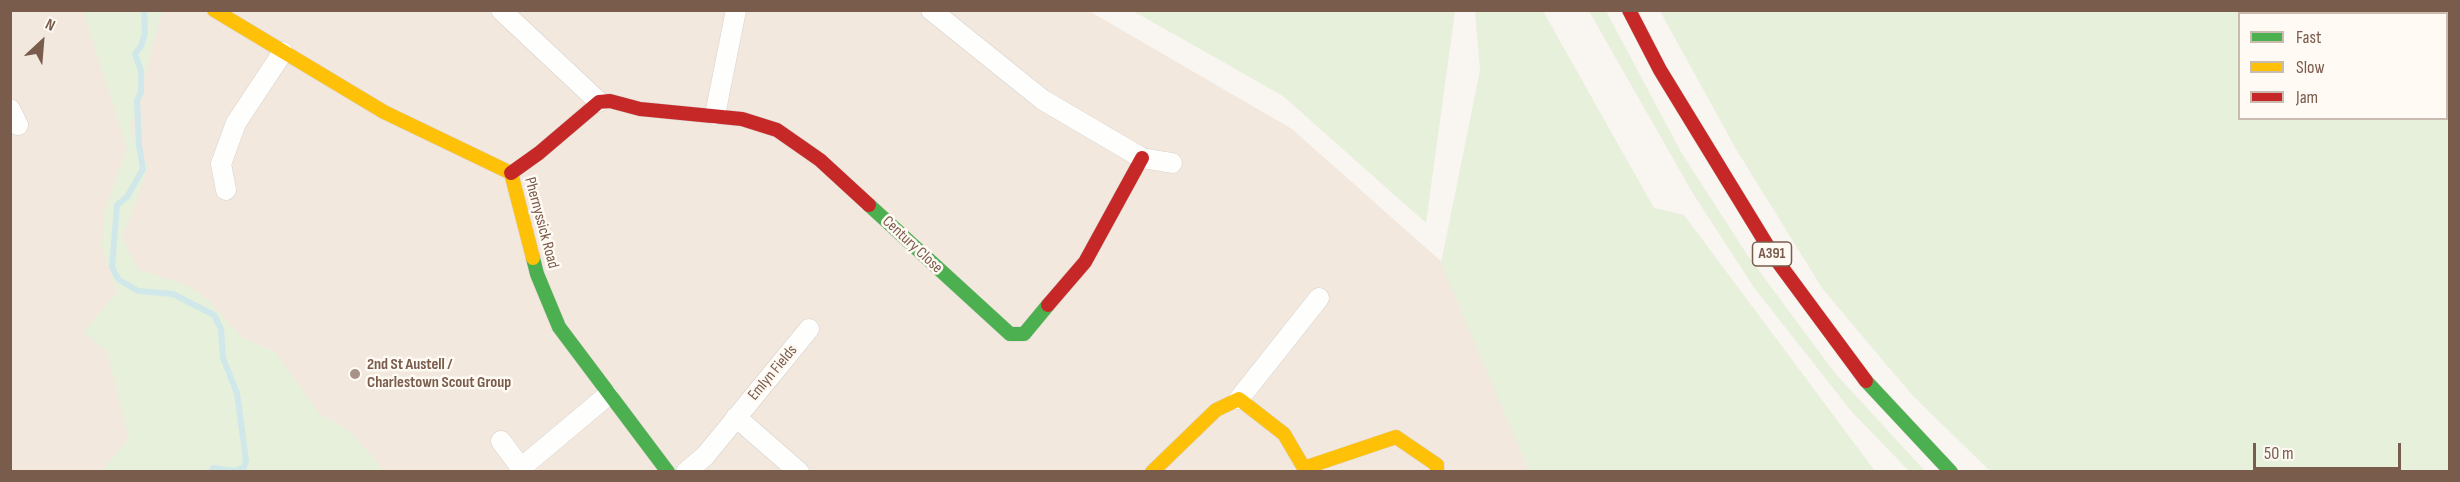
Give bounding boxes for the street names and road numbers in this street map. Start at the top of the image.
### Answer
street label: Phernyssick Road [520,175,562,271]
street label: Century Close [878,212,946,278]
road number: A391 [1752,242,1792,266]
street label: Emlyn Fields [744,341,802,405]

